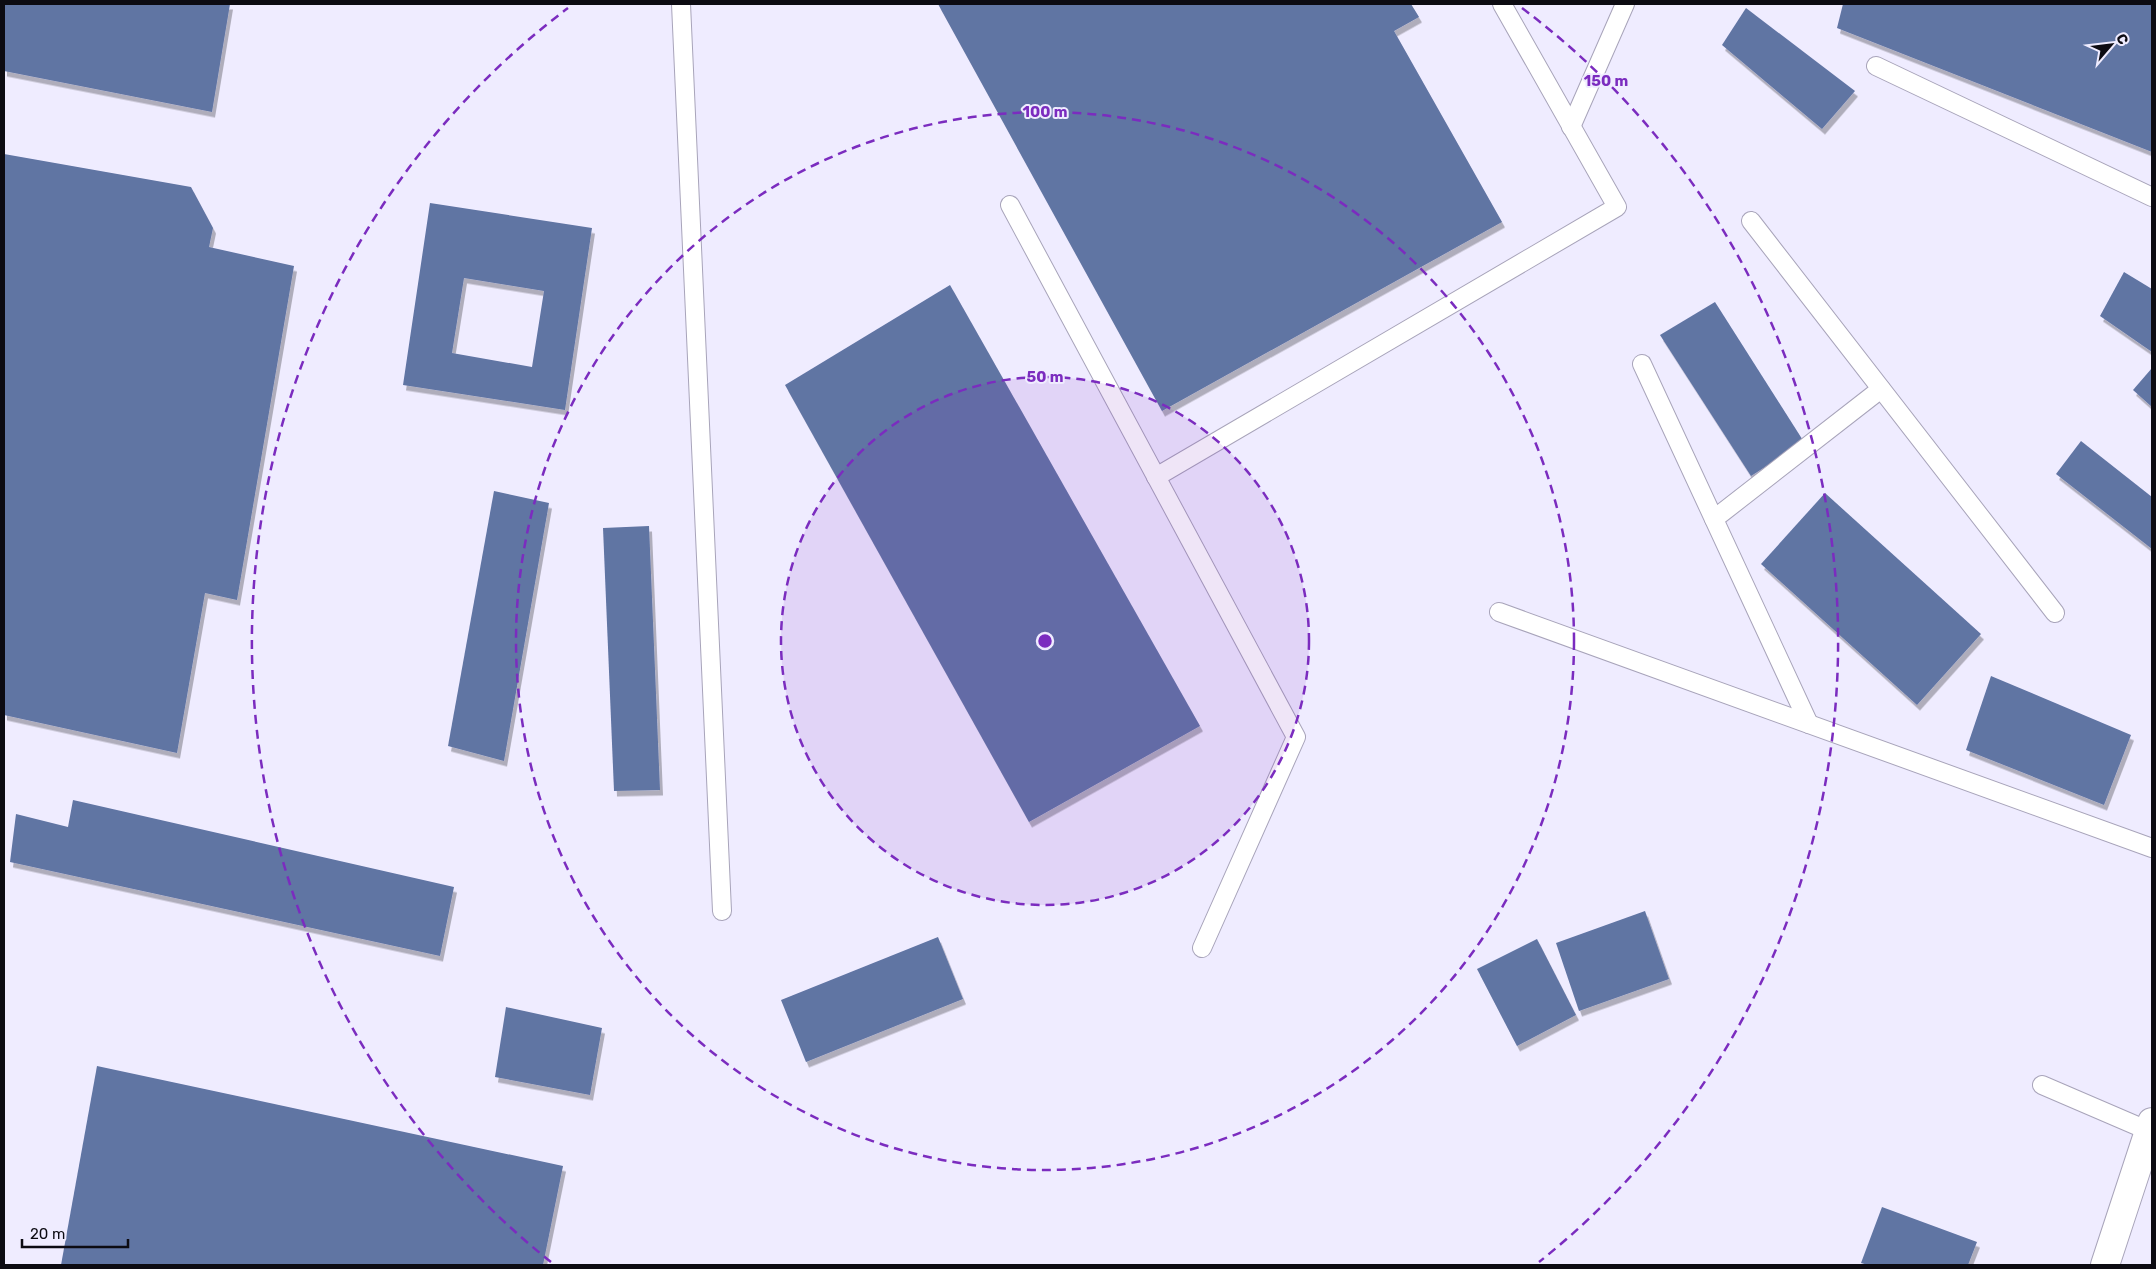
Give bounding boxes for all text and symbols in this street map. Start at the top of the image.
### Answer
north arrow [2086,20,2136,70]
text: С [2112,31,2132,48]
text: 150 m [1584,72,1628,90]
text: 100 m [1023,103,1067,121]
text: 50 m [1027,368,1063,386]
centre of rings [1036,632,1054,650]
scale bar [22,1216,129,1248]
text: 20 m [30,1225,65,1243]

